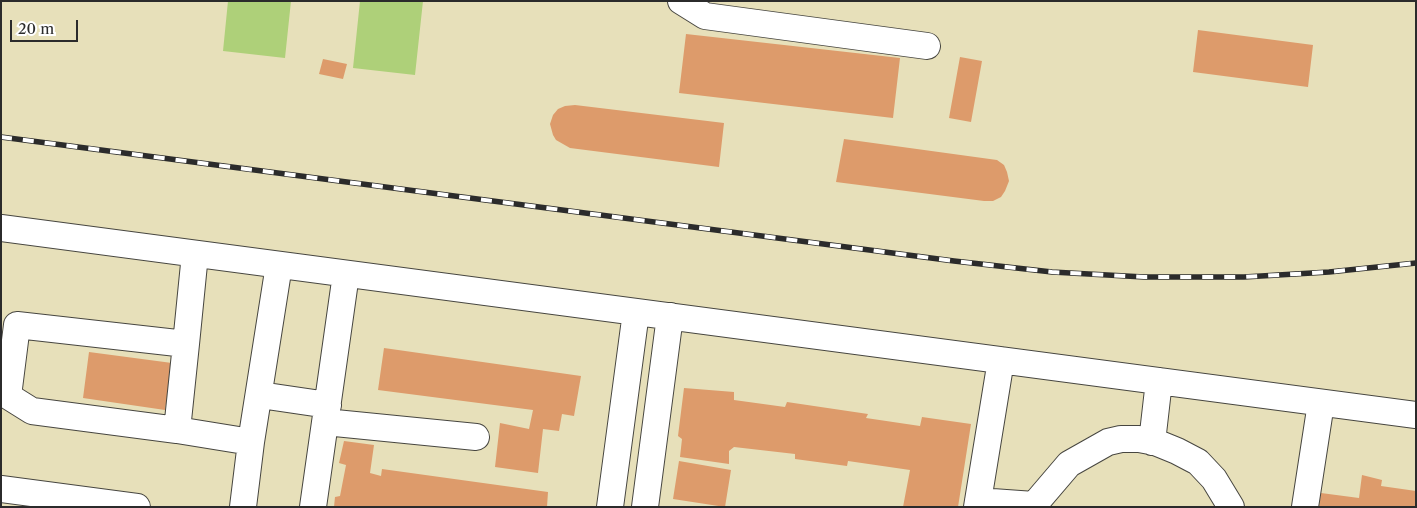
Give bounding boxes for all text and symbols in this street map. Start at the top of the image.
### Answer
scale bar [12,10,80,42]
text: 20 m [18,19,54,38]

